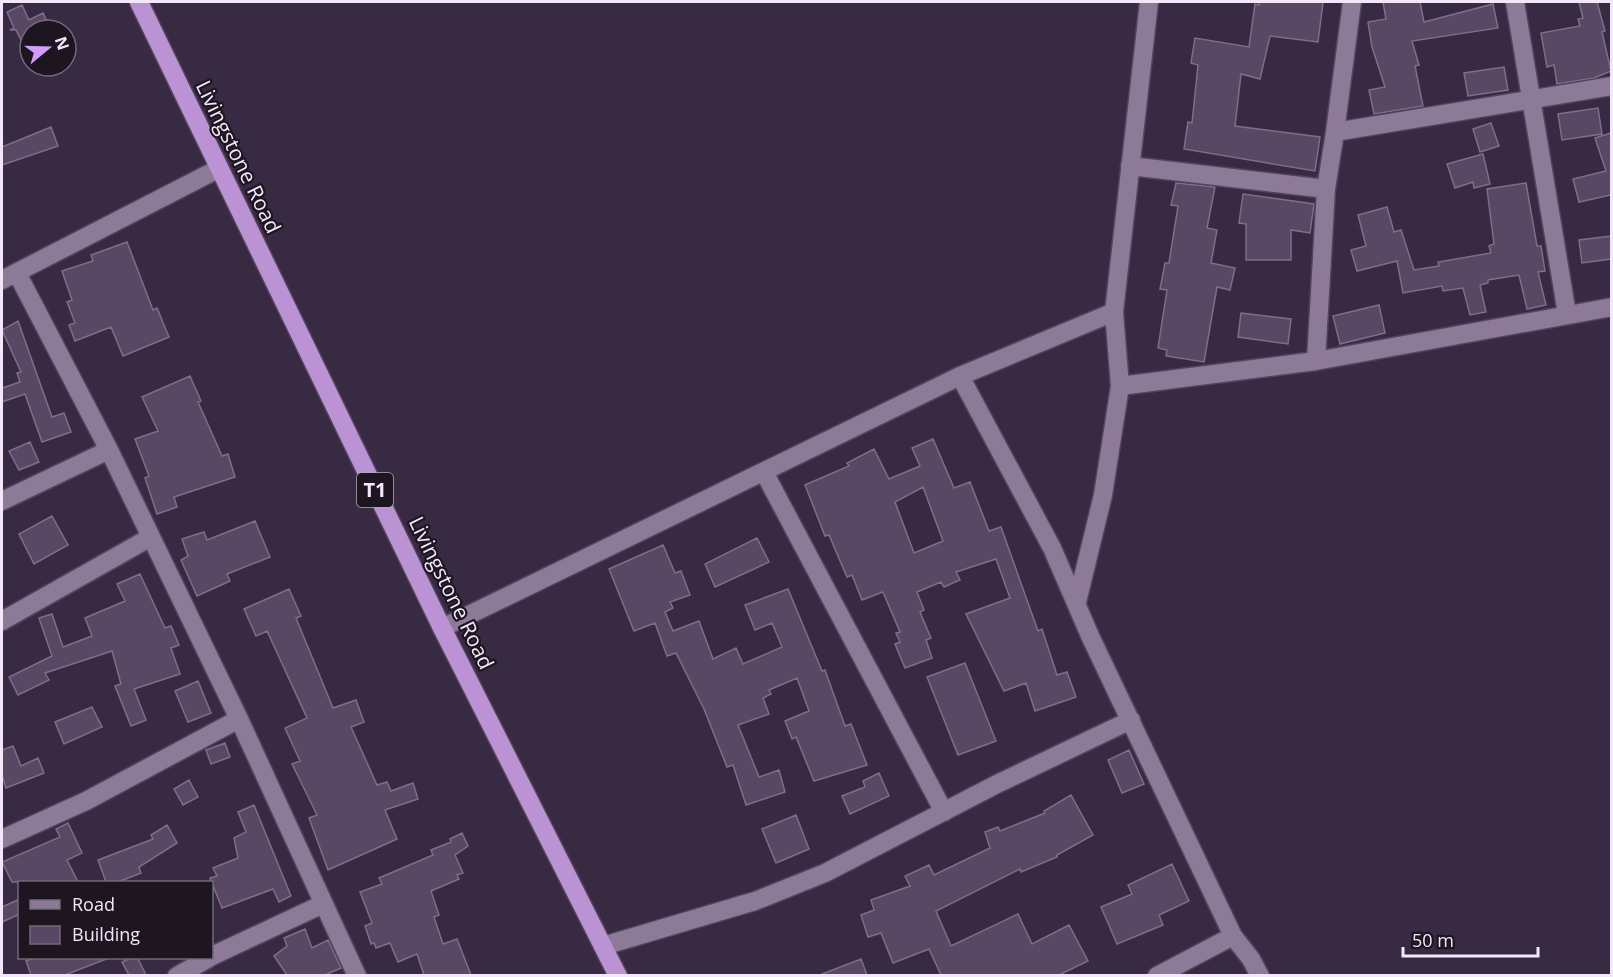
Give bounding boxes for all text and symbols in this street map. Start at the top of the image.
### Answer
north arrow [18,18,78,78]
text: N [50,33,75,53]
street label: Livingstone Road [190,76,288,238]
road number: T1 [357,473,393,507]
street label: Livingstone Road [403,512,501,674]
legend [18,881,213,959]
text: Road [72,892,115,916]
scale bar [1403,920,1538,958]
text: Building [72,922,140,946]
text: 50 m [1412,928,1454,952]

